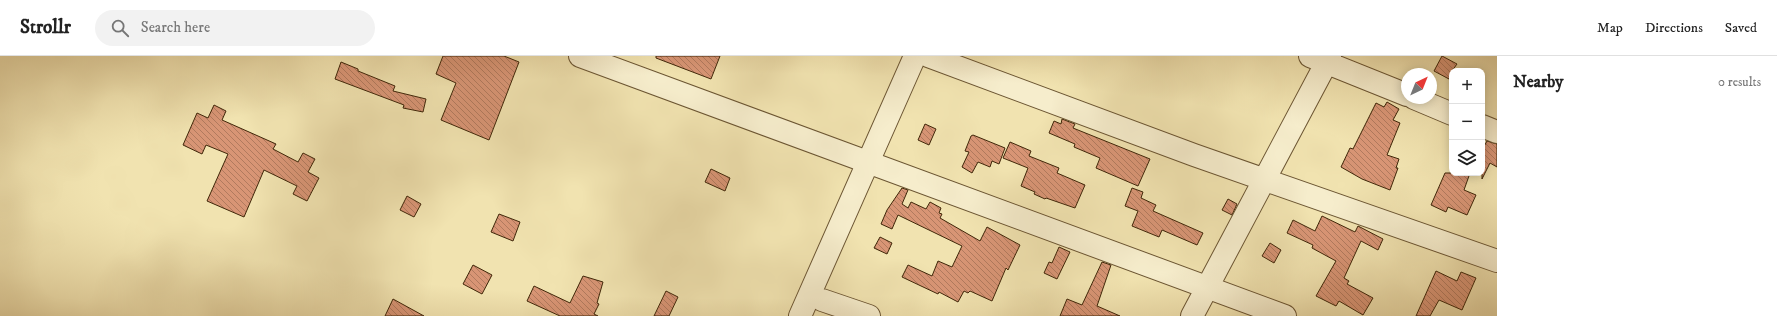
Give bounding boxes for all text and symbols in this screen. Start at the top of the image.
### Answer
search box [95,10,375,46]
text: Strollr [20,16,71,39]
icon: search [109,17,131,39]
text: Search here [141,18,210,37]
text: Map [1597,19,1623,37]
text: Directions [1645,19,1703,37]
text: Saved [1725,19,1757,37]
north arrow [1401,68,1437,104]
map controls [1449,68,1485,176]
button: + [1449,68,1485,104]
text: Nearby [1513,71,1563,93]
text: 0 results [1718,74,1761,90]
button: − [1449,104,1485,140]
button: layers [1449,140,1485,176]

